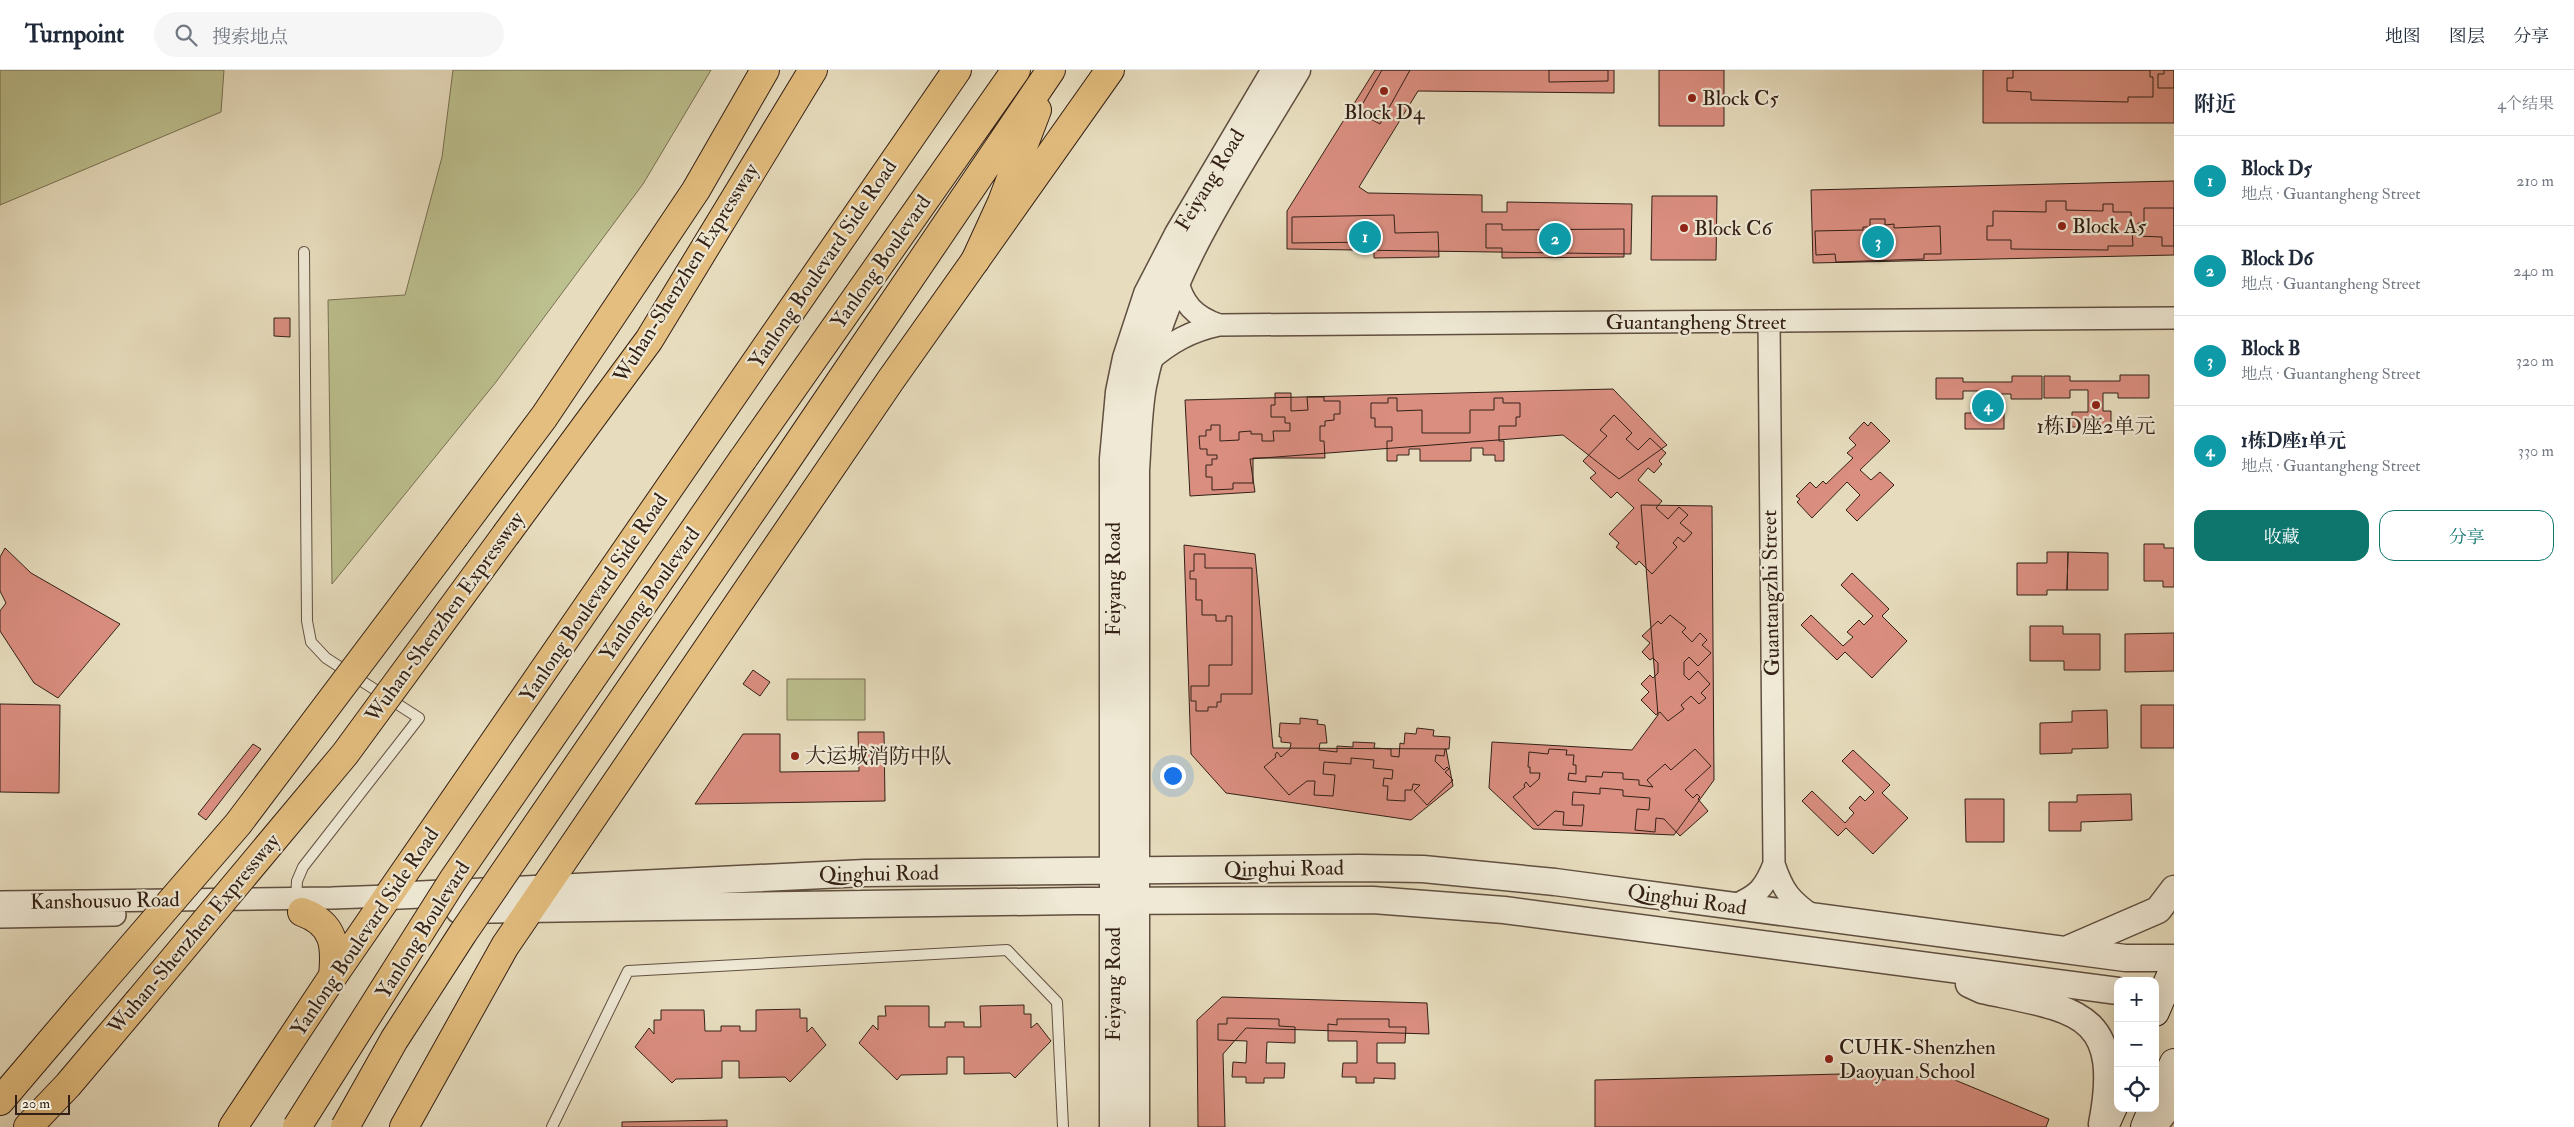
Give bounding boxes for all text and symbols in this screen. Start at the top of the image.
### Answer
search box [154,12,504,57]
text: Turnpoint [25,19,124,50]
icon: search [172,21,200,49]
text: 搜索地点 [212,25,288,49]
text: 地图 [2385,25,2421,48]
text: 图层 [2449,25,2485,48]
text: 分享 [2513,25,2549,48]
marker: Block D4 [1378,85,1390,97]
place label: Block C5 [1702,85,1779,112]
text: 附近 [2194,91,2236,118]
marker: Block C5 [1686,92,1698,104]
text: 4个结果 [2497,94,2554,114]
place label: Block D4 [1344,99,1426,126]
street label: Feiyang Road [1169,124,1251,236]
street label: Yanlong Boulevard Side Road [743,154,903,374]
street label: Wuhan-Shenzhen Expressway [607,157,765,389]
text: Block D5 [2241,157,2312,181]
text: 1 [2207,171,2213,191]
text: 210 m [2516,171,2554,191]
text: 地点 · Guantangheng Street [2241,184,2420,204]
street label: Yanlong Boulevard [825,189,938,334]
place label: Block A5 [2072,213,2147,240]
place label: Block C6 [1694,215,1773,242]
pin: 1 [1349,218,1381,256]
pin: 2 [1539,220,1571,258]
marker: Block A5 [2056,220,2068,232]
marker: Block C6 [1678,222,1690,234]
pin: 3 [1862,223,1894,261]
text: Block D6 [2241,247,2313,271]
text: 2 [2206,261,2214,281]
text: 240 m [2513,261,2554,281]
text: 地点 · Guantangheng Street [2241,274,2420,294]
street label: Guantangheng Street [1606,309,1786,336]
text: Block B [2241,337,2301,361]
text: 3 [2207,351,2213,371]
text: 320 m [2516,351,2554,371]
text: 地点 · Guantangheng Street [2241,364,2420,384]
pin: 4 [1972,387,2004,425]
marker: 1栋D座2单元 [2090,399,2102,411]
place label: 1栋D座2单元 [2036,413,2156,440]
text: 1栋D座1单元 [2241,429,2346,453]
text: 4 [2206,441,2214,461]
text: 330 m [2518,441,2554,461]
text: 地点 · Guantangheng Street [2241,456,2420,476]
street label: Yanlong Boulevard Side Road [514,488,674,708]
street label: Wuhan-Shenzhen Expressway [359,506,531,729]
street label: Guantangzhi Street [1756,509,1786,676]
button: 收藏 [2194,510,2369,561]
button: 分享 [2379,510,2554,561]
street label: Yanlong Boulevard [594,521,707,666]
street label: Feiyang Road [1100,521,1127,636]
place label: 大运城消防中队 [805,743,952,770]
marker: 大运城消防中队 [789,750,801,762]
your location [1160,763,1186,789]
street label: Yanlong Boulevard Side Road [285,822,445,1042]
street label: Wuhan-Shenzhen Expressway [101,827,286,1041]
street label: Qinghui Road [1224,854,1345,884]
street label: Yanlong Boulevard [370,856,477,1004]
street label: Qinghui Road [819,859,940,889]
street label: Qinghui Road [1626,878,1749,922]
street label: Kanshousuo Road [30,886,181,916]
street label: Feiyang Road [1100,926,1127,1041]
map controls [2114,977,2159,1112]
button: + [2114,977,2159,1022]
button: − [2114,1022,2159,1067]
place label: CUHK-Shenzhen Daoyuan School [1839,1034,1996,1085]
marker: CUHK-Shenzhen Daoyuan School [1823,1053,1835,1065]
button: locate [2114,1067,2159,1112]
scale bar [15,1092,70,1115]
text: 20 m [22,1095,50,1112]

